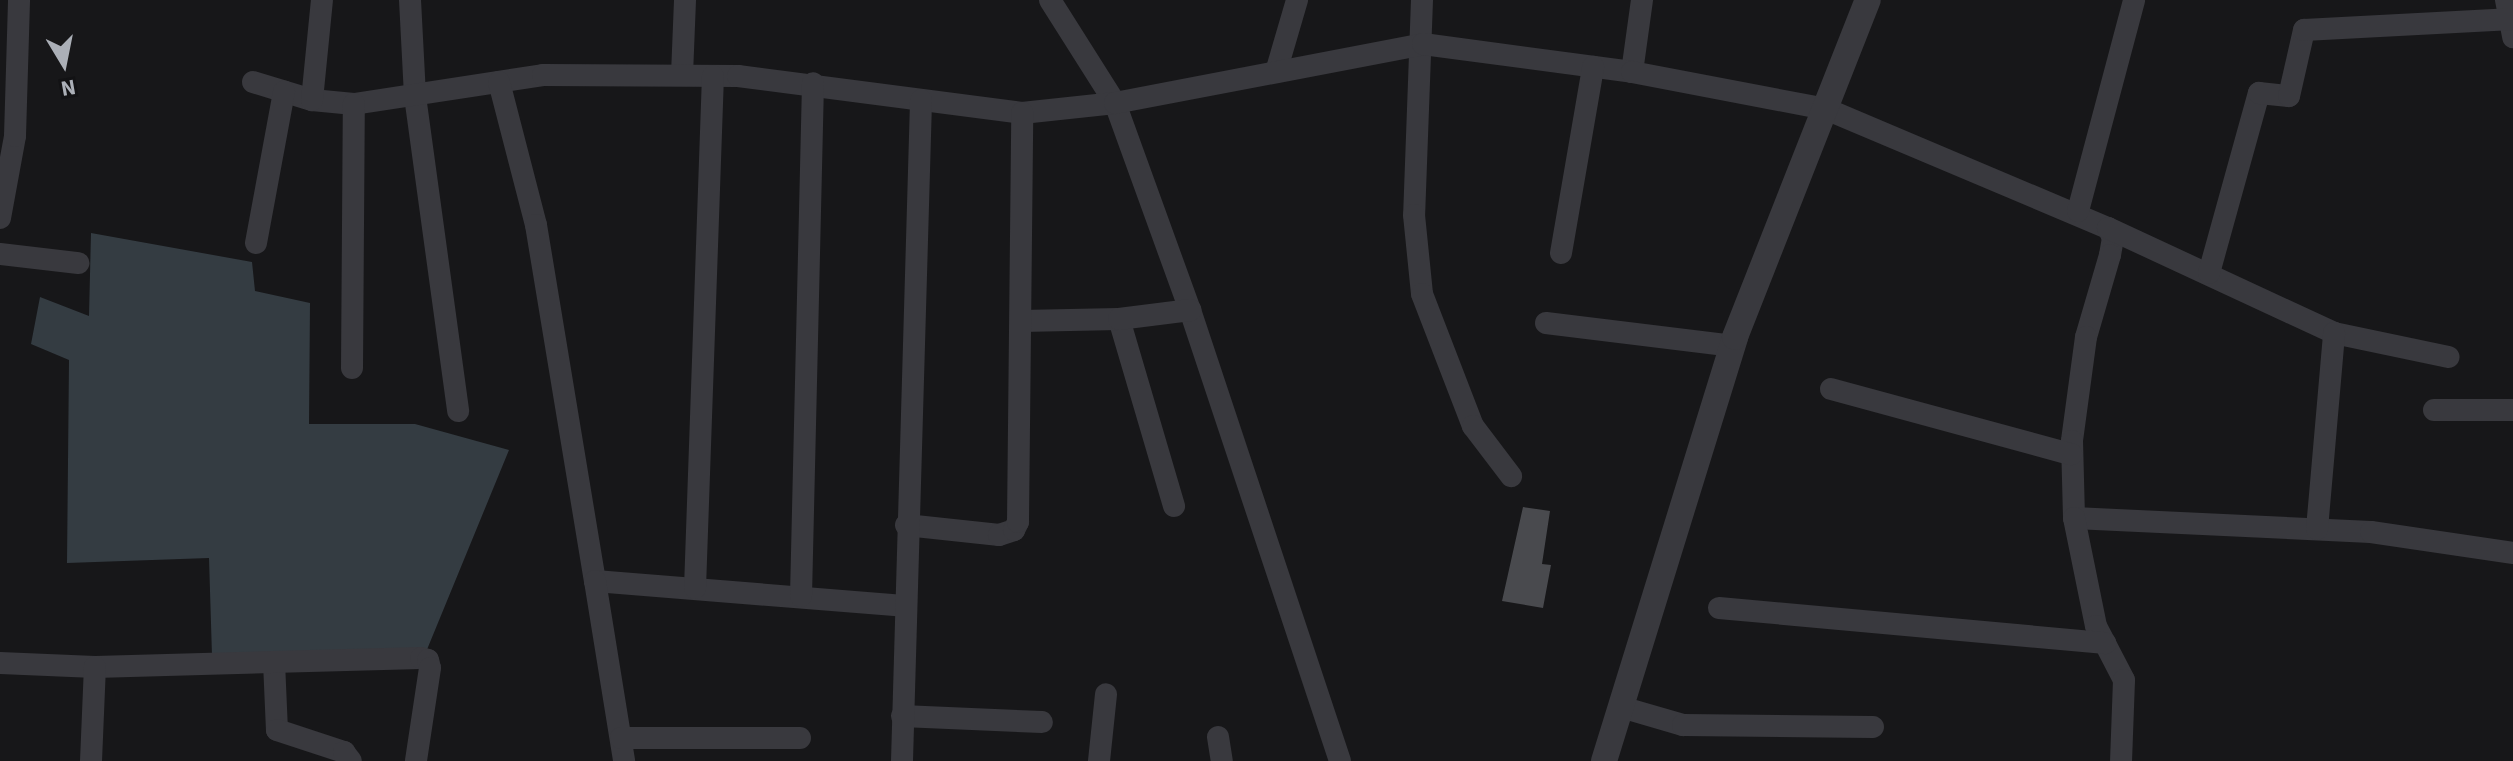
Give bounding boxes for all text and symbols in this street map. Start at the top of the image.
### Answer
north arrow [24,24,104,104]
text: N [58,71,78,105]

